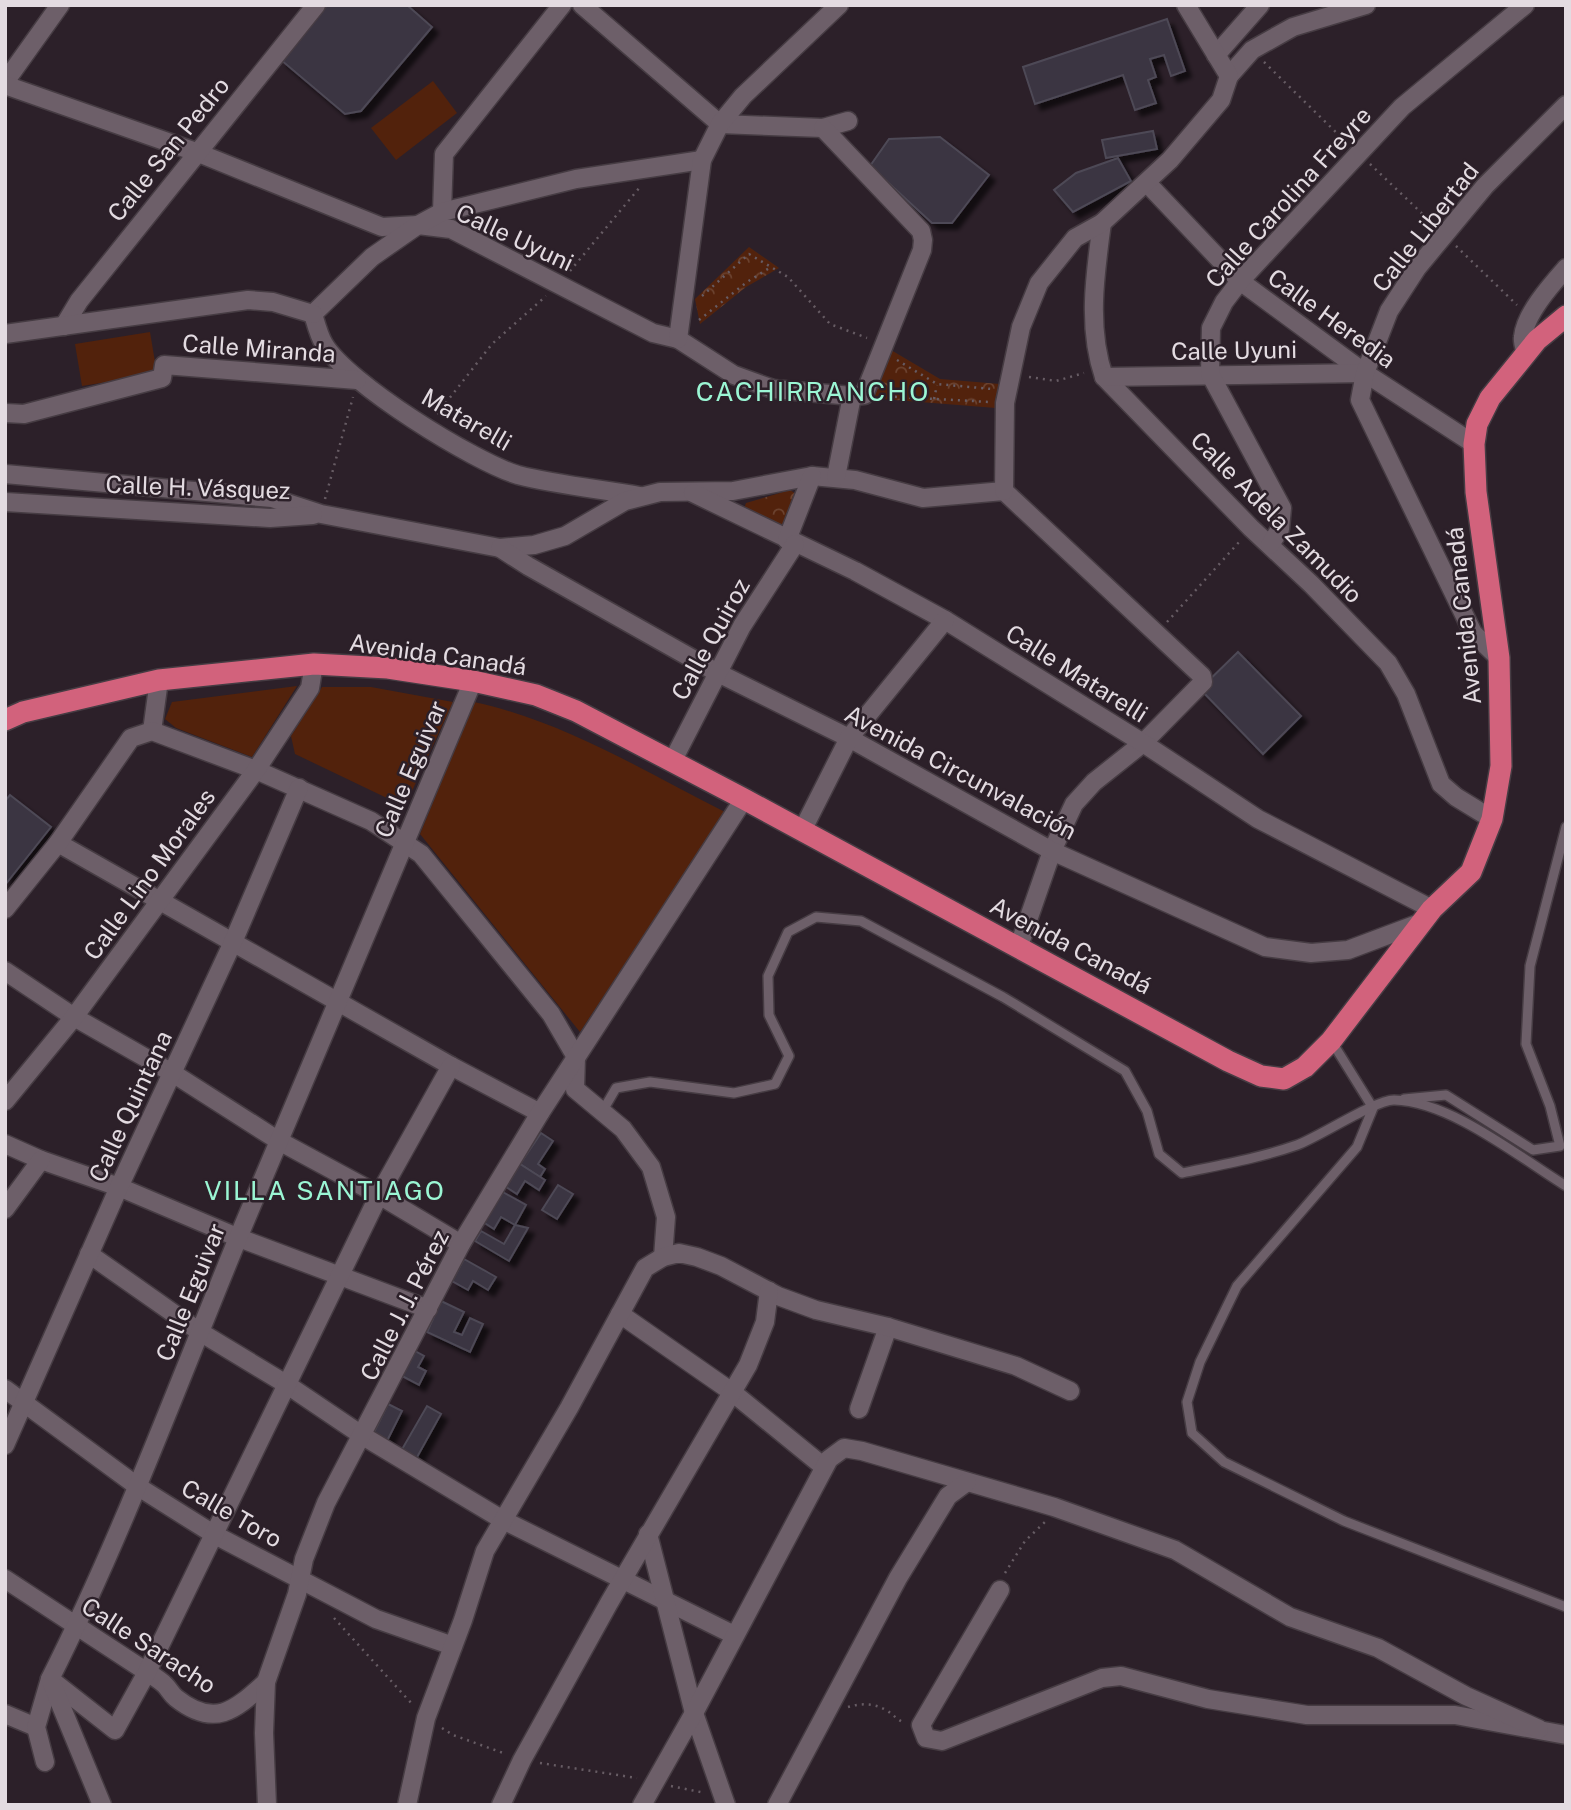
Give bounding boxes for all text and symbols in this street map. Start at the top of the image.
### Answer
street label: Calle San Pedro [101,71,235,227]
street label: Calle Carolina Freyre [1199,101,1377,293]
street label: Calle Libertad [1366,157,1484,297]
street label: Calle Uyuni [452,198,578,276]
street label: Calle Heredia [1263,262,1401,374]
street label: Calle Miranda [181,329,337,367]
street label: Calle Uyuni [1171,335,1297,365]
district label: CACHIRRANCHO [696,376,930,407]
street label: Matarelli [417,382,517,456]
street label: Calle Adela Zamudio [1186,426,1368,608]
street label: Calle H. Vásquez [105,470,291,504]
street label: Avenida Canadá [1440,526,1486,706]
street label: Calle Quiroz [665,573,755,705]
street label: Calle Matarelli [1001,618,1153,728]
street label: Avenida Canadá [348,628,528,680]
street label: Calle Eguivar [369,696,451,842]
street label: Avenida Circunvalación [840,699,1082,845]
street label: Calle Lino Morales [77,783,221,965]
street label: Avenida Canadá [986,891,1156,999]
street label: Calle Quintana [83,1026,177,1186]
district label: VILLA SANTIAGO [204,1175,446,1206]
street label: Calle Eguivar [150,1219,230,1365]
street label: Calle J. J. Pérez [354,1225,454,1385]
street label: Calle Toro [177,1473,287,1553]
street label: Calle Saracho [77,1591,221,1699]

